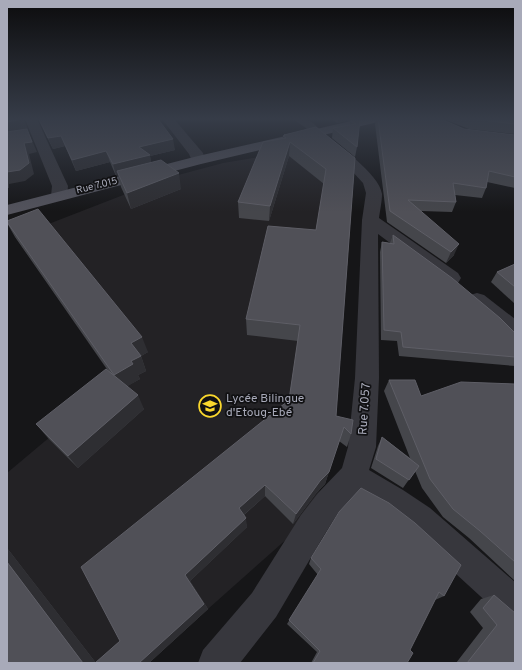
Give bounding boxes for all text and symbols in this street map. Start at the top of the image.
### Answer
street label: Rue 7.015 [75,175,119,197]
street label: Rue 7.057 [355,382,375,436]
place label: Lycée Bilingue d'Etoug-Ebé [226,391,304,421]
school or university icon: Lycée Bilingue d'Etoug-Ebé [197,393,223,419]

